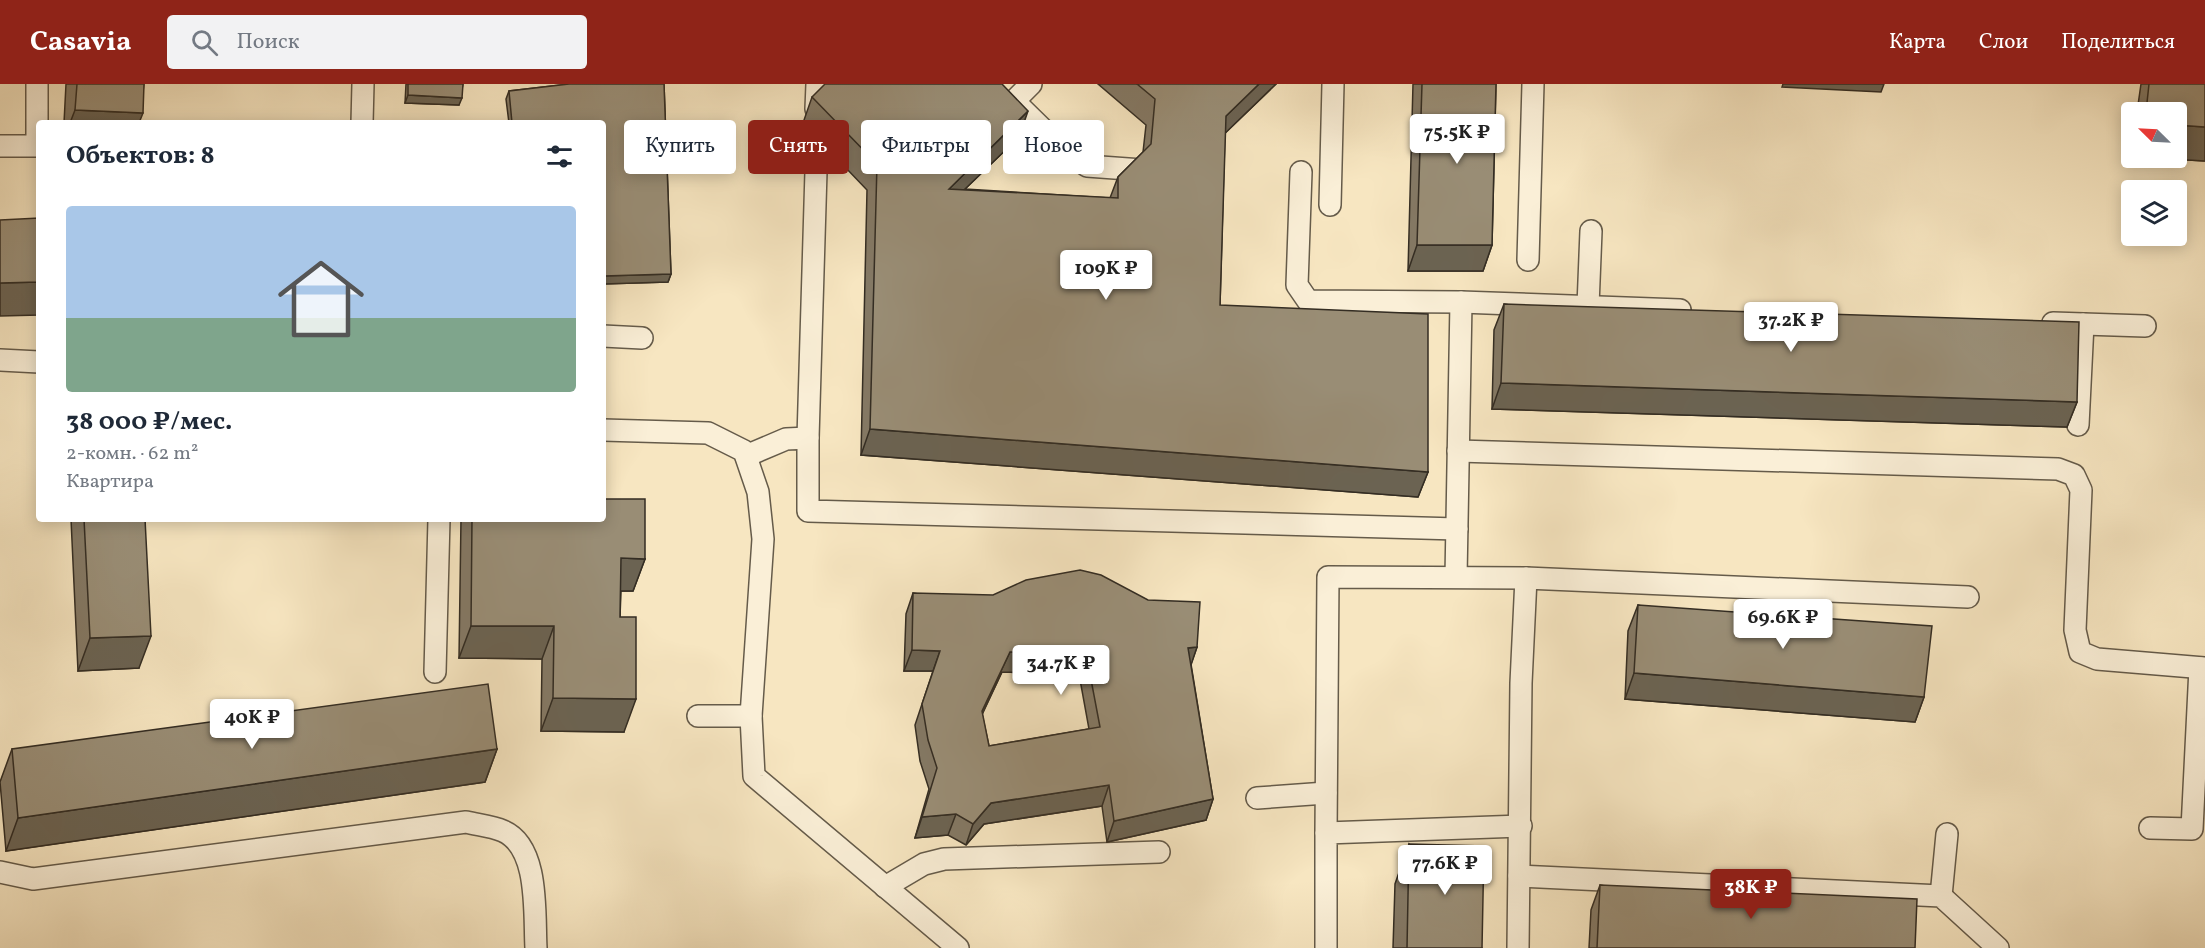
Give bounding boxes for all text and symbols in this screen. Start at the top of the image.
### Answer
search box [167,15,587,69]
text: Casavia [30,23,131,62]
icon: search [188,26,221,59]
text: Поиск [236,27,299,58]
text: Карта [1889,28,1946,57]
text: Слои [1979,28,2028,57]
text: Поделиться [2061,28,2175,57]
north arrow [2121,102,2187,168]
map controls [2121,102,2187,246]
pin: 75.5K ₽ [1402,114,1512,165]
text: 75.5K ₽ [1424,119,1490,147]
chip: Купить [624,120,736,174]
chip: Снять [748,120,849,174]
chip: Фильтры [861,120,991,174]
chip: Новое [1003,120,1104,174]
text: Объектов: 8 [66,138,215,174]
icon: filters [543,140,576,173]
button: layers [2121,180,2187,246]
icon: home [267,245,375,353]
pin: 109K ₽ [1057,250,1155,301]
text: 109K ₽ [1074,255,1138,283]
pin: 37.2K ₽ [1736,302,1846,353]
text: 37.2K ₽ [1758,307,1824,335]
text: 38 000 ₽/мес. [66,404,232,440]
text: 2-комн. · 62 m² [66,440,198,468]
text: Квартира [66,468,154,496]
pin: 69.6K ₽ [1728,599,1838,650]
text: 69.6K ₽ [1748,604,1818,632]
pin: 34.7K ₽ [1006,645,1116,696]
text: 34.7K ₽ [1026,650,1096,678]
pin: 40K ₽ [210,699,294,750]
text: 40K ₽ [224,704,280,732]
pin: 77.6K ₽ [1390,845,1500,896]
text: 77.6K ₽ [1412,850,1478,878]
pin: 38K ₽ [1709,869,1793,920]
text: 38K ₽ [1724,874,1778,902]

